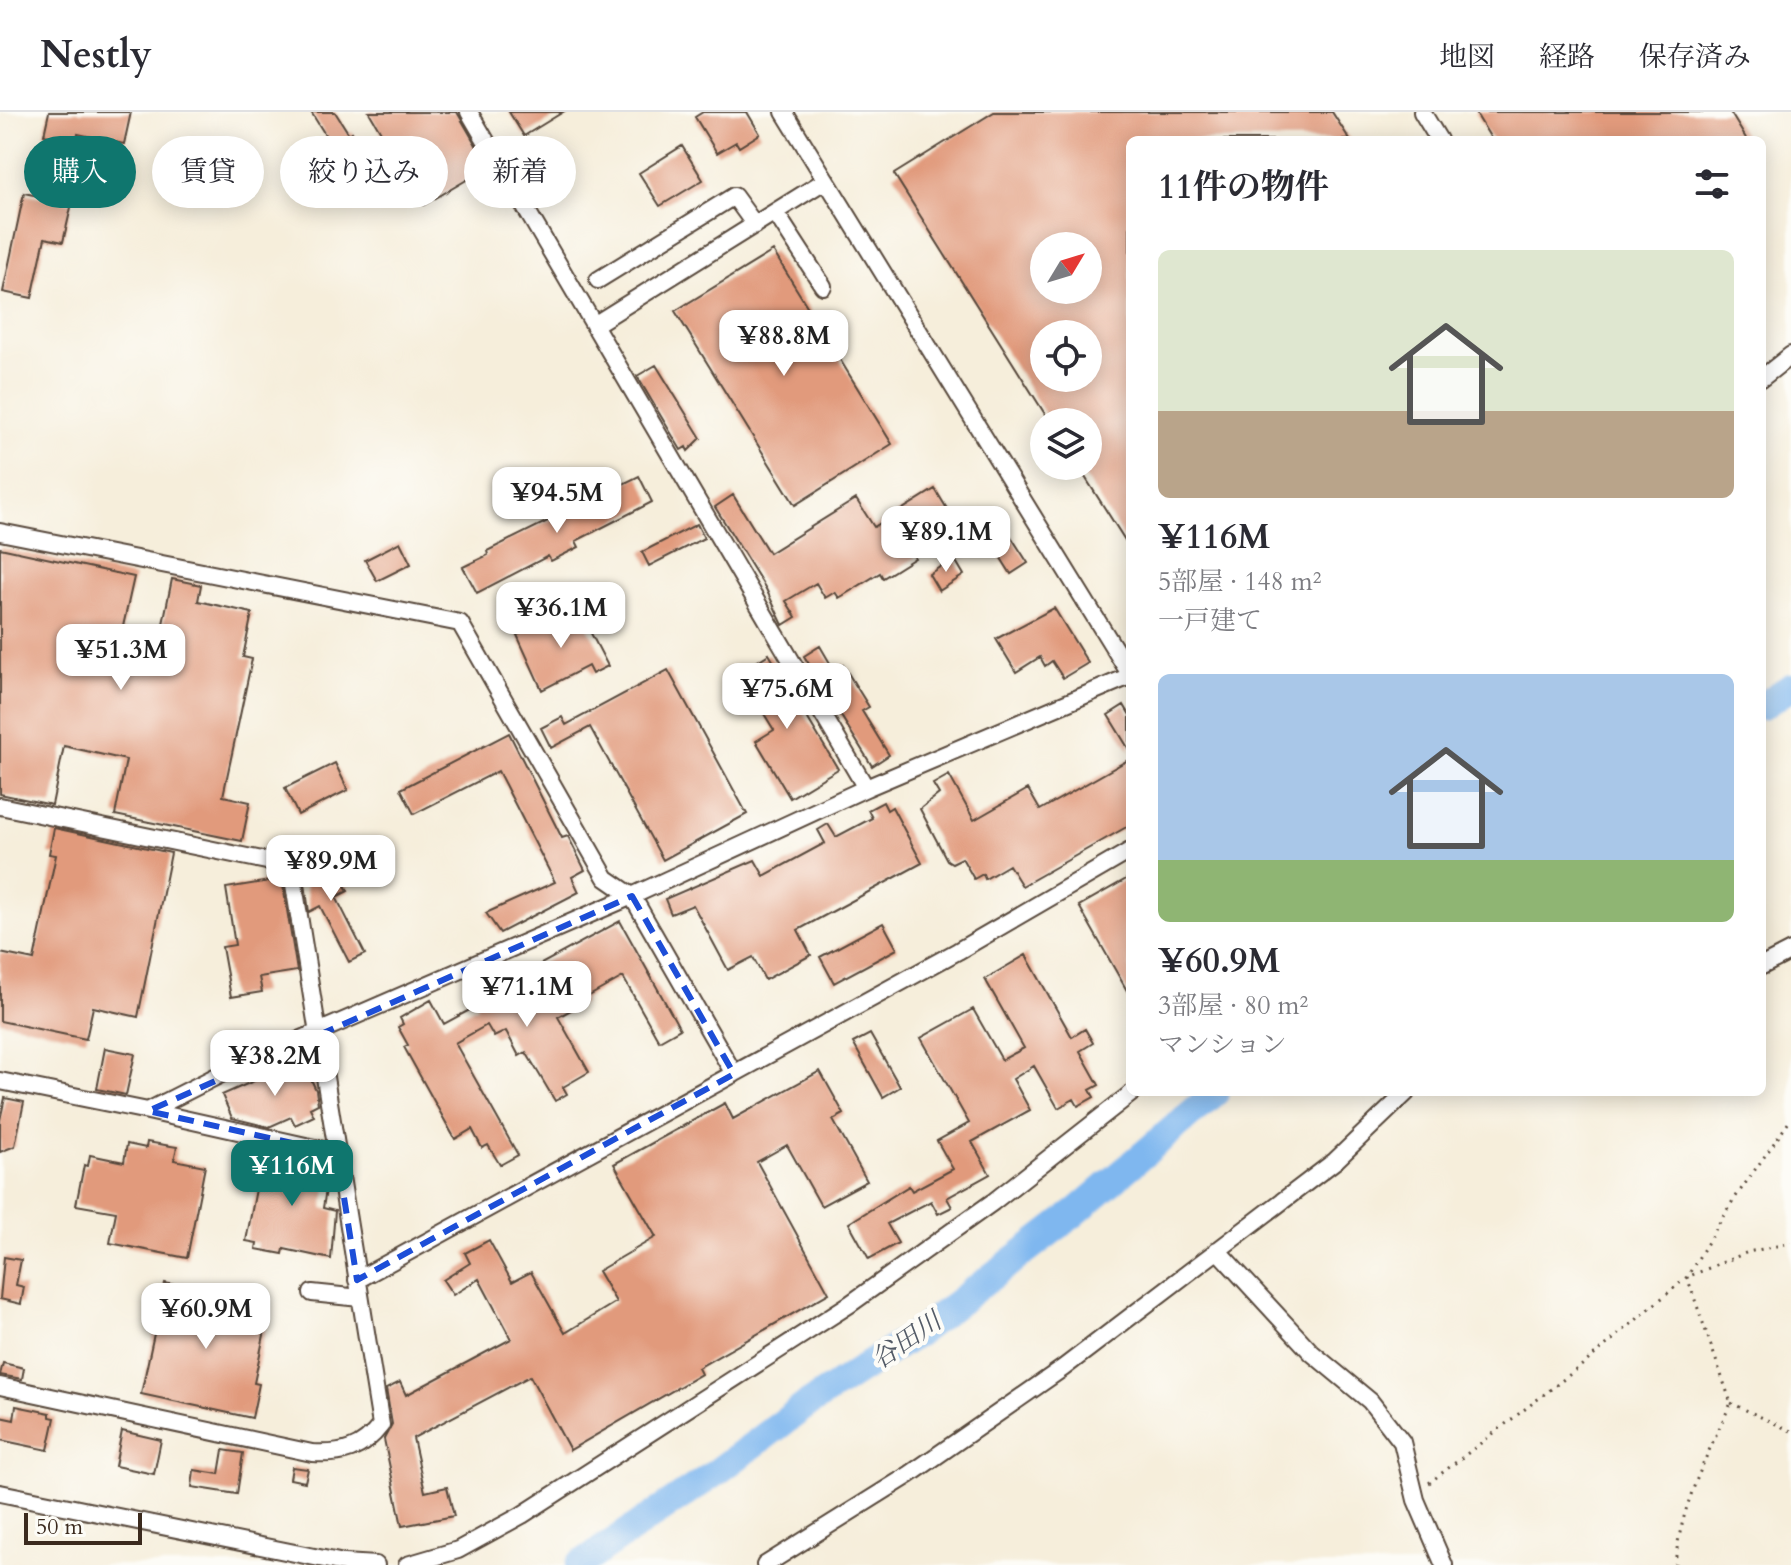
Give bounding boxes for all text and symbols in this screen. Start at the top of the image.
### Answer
text: Nestly [40,29,152,81]
text: 地図 [1439,38,1495,76]
text: 経路 [1539,38,1595,76]
text: 保存済み [1639,38,1751,76]
chip: 購入 [24,136,136,208]
chip: 賃貸 [152,136,264,208]
chip: 絞り込み [280,136,448,208]
chip: 新着 [464,136,576,208]
icon: filters [1690,162,1734,206]
text: 11件の物件 [1158,164,1329,210]
north arrow [1030,232,1102,304]
map controls [1030,232,1102,480]
icon: home [1374,302,1518,446]
pin: ¥88.8M [719,310,849,378]
text: ¥88.8M [737,318,831,353]
button: locate [1030,320,1102,392]
button: layers [1030,408,1102,480]
pin: ¥94.5M [492,467,622,535]
text: ¥94.5M [510,475,604,510]
pin: ¥89.1M [881,506,1011,574]
text: ¥89.1M [899,514,993,549]
text: ¥116M [1158,514,1270,560]
text: 5部屋 · 148 m² [1158,564,1322,599]
pin: ¥36.1M [496,582,626,650]
text: ¥36.1M [514,590,608,625]
text: 一戸建て [1158,603,1262,638]
pin: ¥51.3M [56,624,186,692]
text: ¥51.3M [74,632,168,667]
pin: ¥75.6M [722,663,852,731]
text: ¥75.6M [740,671,834,706]
icon: home [1374,726,1518,870]
pin: ¥89.9M [266,835,396,903]
text: ¥89.9M [284,843,378,878]
text: ¥60.9M [1158,938,1280,984]
pin: ¥71.1M [462,961,592,1029]
text: ¥71.1M [480,969,574,1004]
text: 3部屋 · 80 m² [1158,988,1308,1023]
text: マンション [1158,1027,1287,1062]
pin: ¥38.2M [210,1030,340,1098]
text: ¥38.2M [228,1038,322,1073]
pin: ¥116M [236,1140,348,1208]
text: ¥116M [249,1148,335,1183]
pin: ¥60.9M [141,1283,271,1351]
text: ¥60.9M [159,1291,253,1326]
water label: 谷田川 [864,1302,951,1377]
scale bar [24,1509,142,1545]
text: 50 m [36,1512,83,1542]

